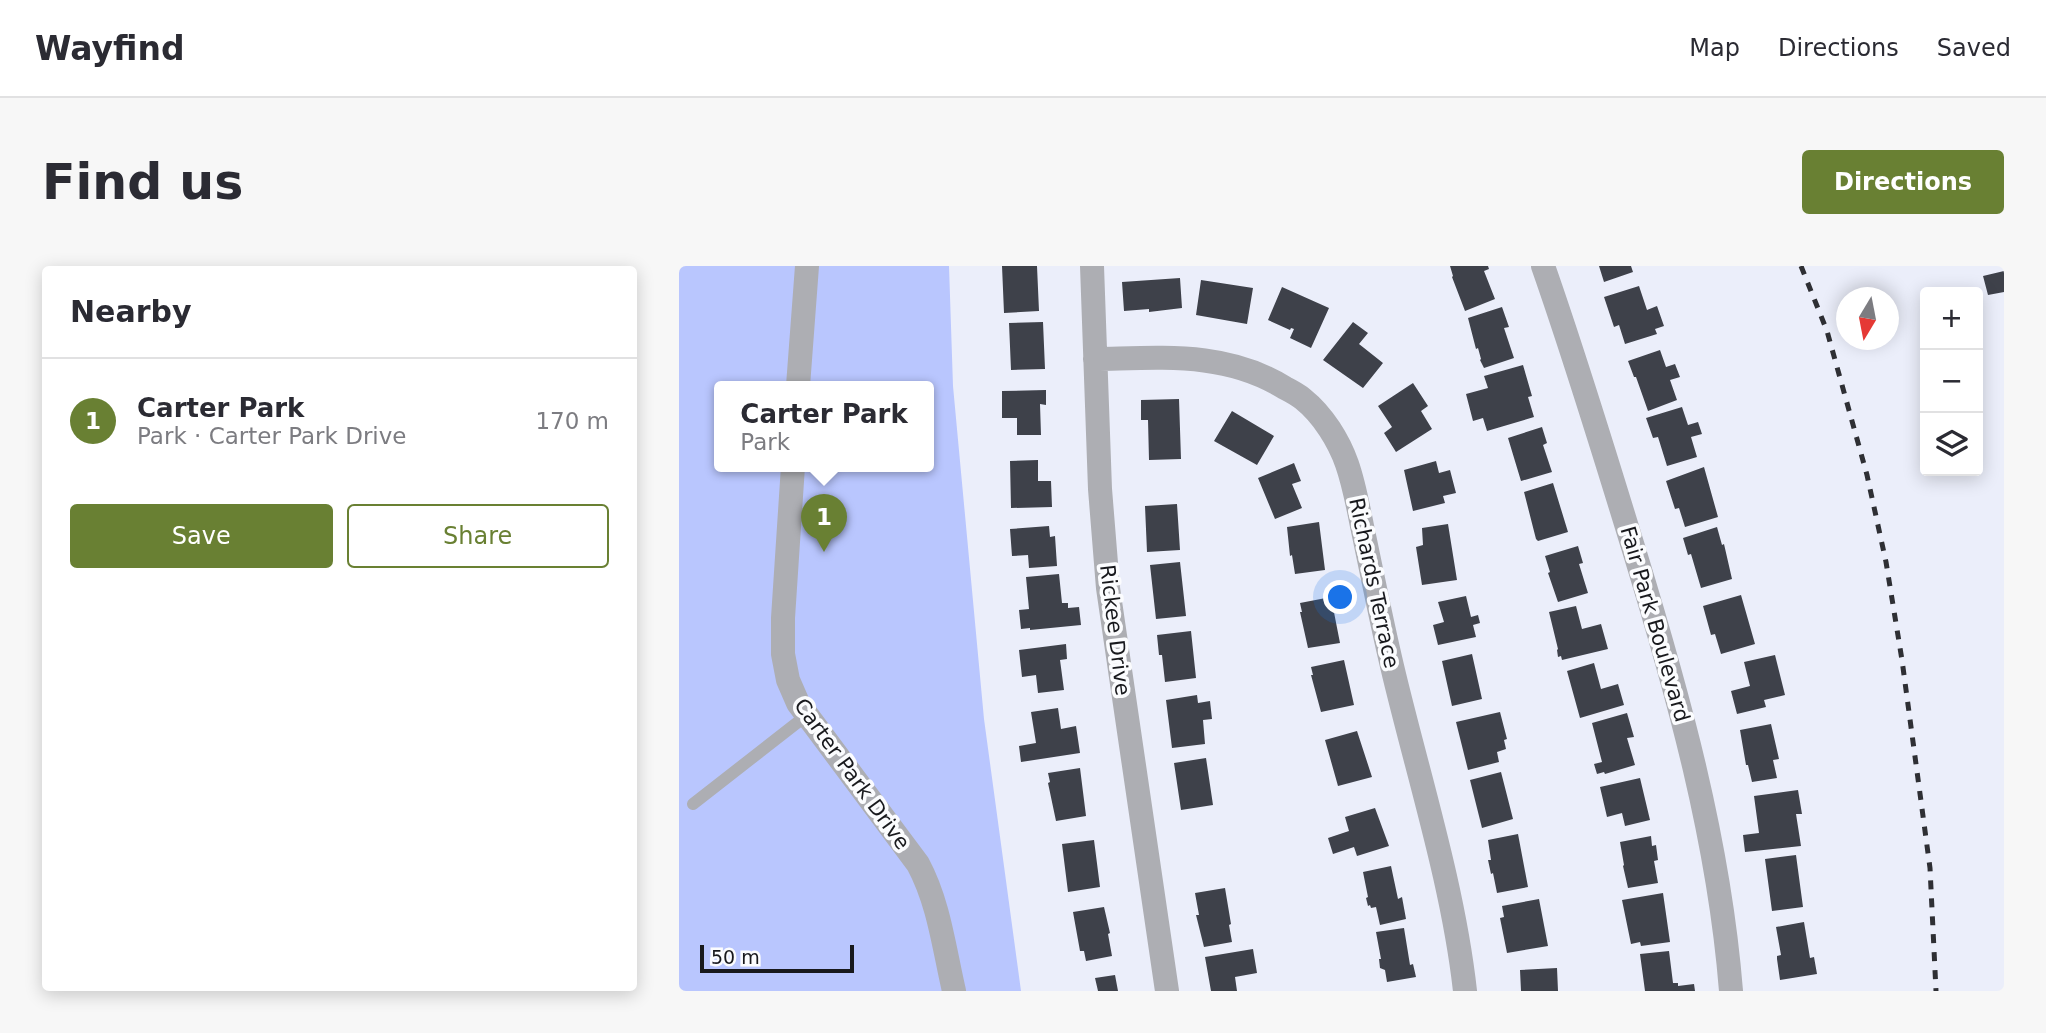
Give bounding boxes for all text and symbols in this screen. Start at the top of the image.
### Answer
text: Wayfind [35,29,185,68]
text: Map [1689,34,1740,62]
text: Directions [1778,34,1899,62]
text: Saved [1937,34,2011,62]
button: Directions [1802,150,2004,214]
text: Find us [42,154,243,211]
north arrow [1836,287,1899,350]
map controls [1920,287,1983,476]
button: + [1920,287,1983,350]
text: Nearby [70,294,192,329]
button: − [1920,350,1983,413]
popup [714,381,934,472]
text: Carter Park [137,393,304,423]
text: Carter Park [740,399,908,429]
text: 1 [85,408,101,434]
text: 170 m [535,408,609,434]
button: layers [1920,413,1983,476]
text: Park · Carter Park Drive [137,423,407,449]
text: Park [740,429,790,455]
pin: 1 [801,494,847,552]
street label: Richards Terrace [1344,496,1404,670]
button: Save [70,504,333,568]
button: Share [347,504,609,568]
street label: Fair Park Boulevard [1616,523,1694,725]
street label: Rickee Drive [1095,563,1135,697]
your location [1323,580,1357,614]
street label: Carter Park Drive [789,694,915,854]
scale bar [700,942,854,974]
text: 50 m [711,946,760,968]

